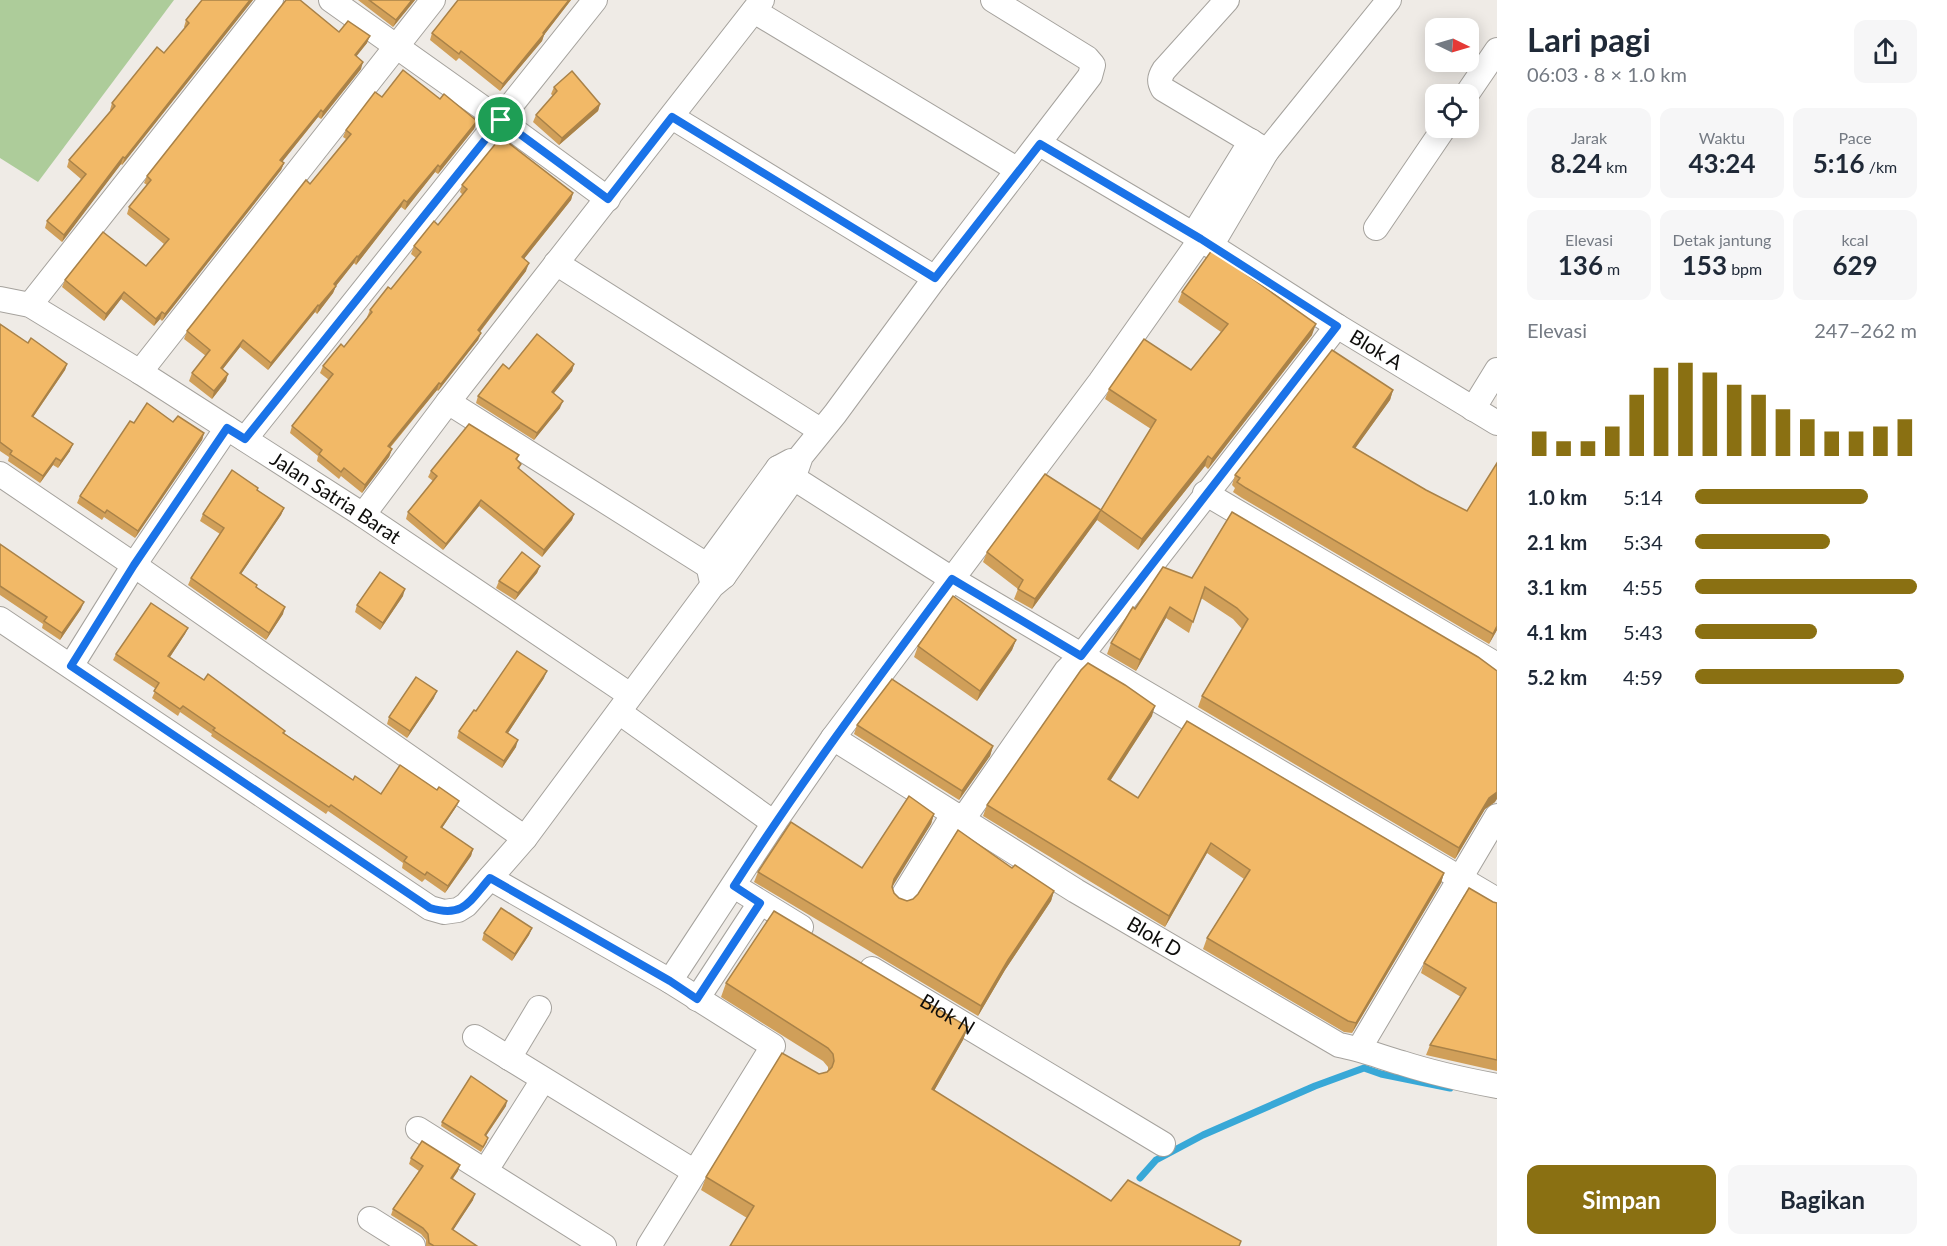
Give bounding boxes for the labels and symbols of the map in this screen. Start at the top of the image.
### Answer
north arrow [1425,18,1479,72]
pin [475,94,526,145]
street label: Blok A [1346,324,1407,374]
street label: Jalan Satria Barat [266,446,406,548]
street label: Blok D [1123,911,1187,961]
street label: Blok N [916,988,980,1039]

